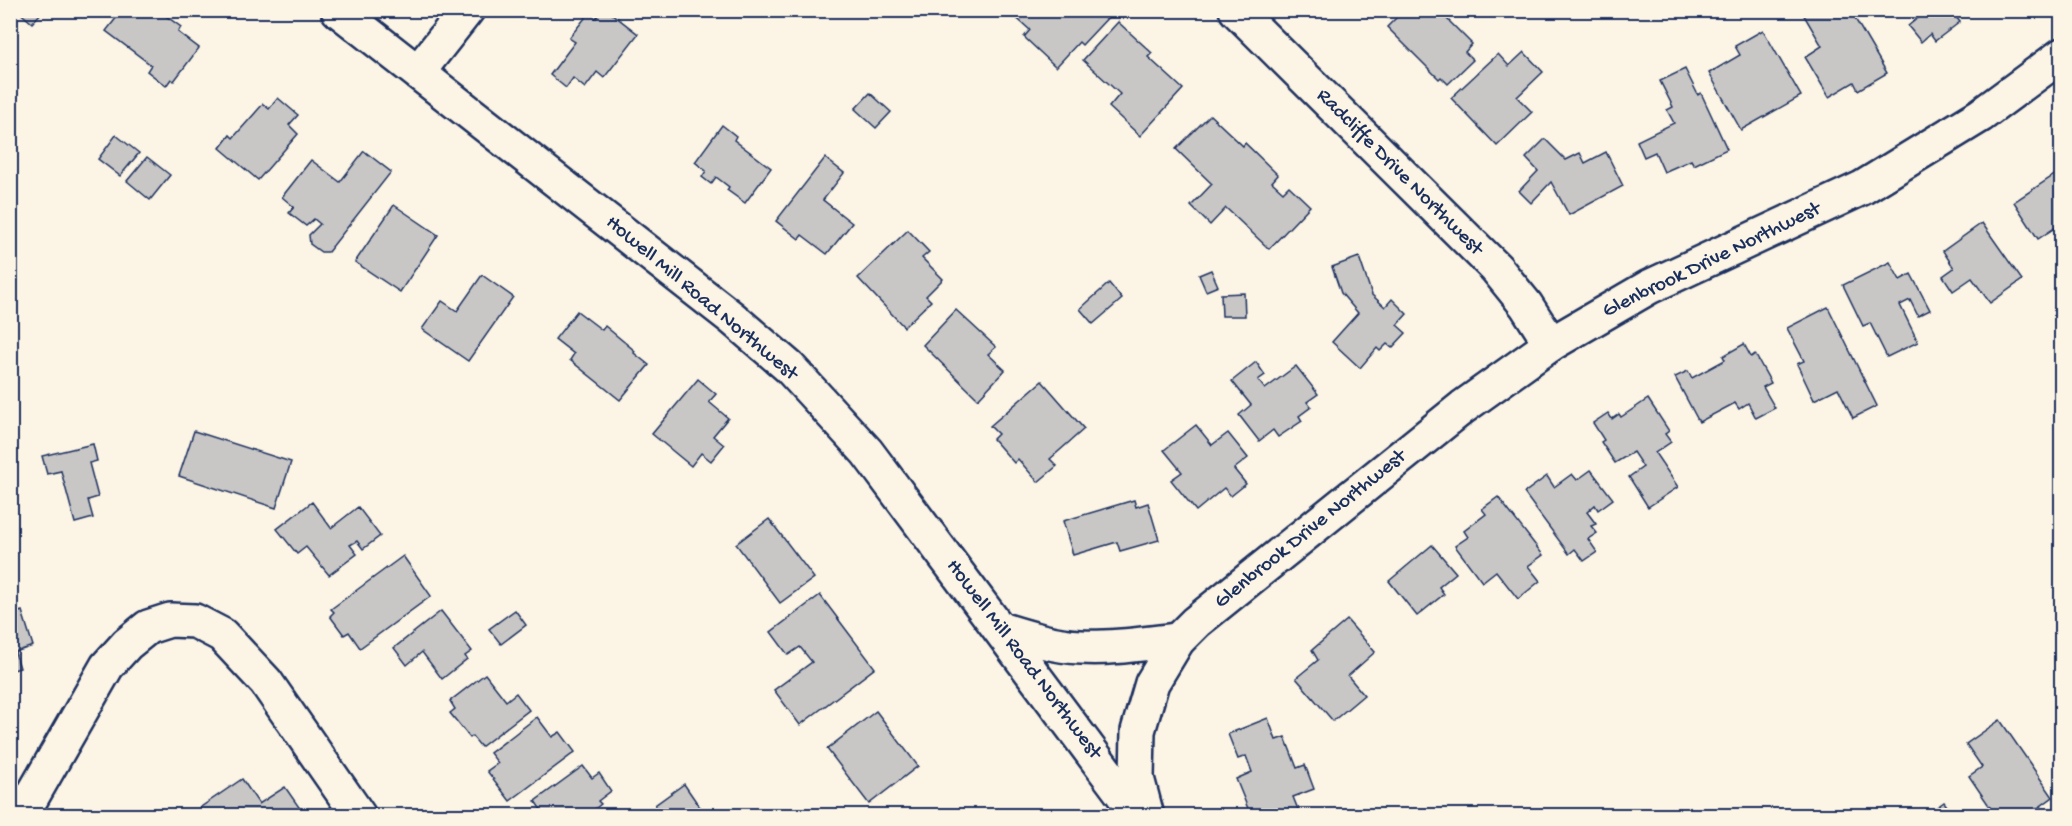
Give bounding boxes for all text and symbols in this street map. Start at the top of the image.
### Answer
street label: Radcliffe Drive Northwest [1310,84,1489,263]
street label: Glenbrook Drive Northwest [1599,196,1827,325]
street label: Howell Mill Road Northwest [600,211,804,388]
street label: Glenbrook Drive Northwest [1210,443,1414,615]
street label: Howell Mill Road Northwest [940,555,1108,767]

